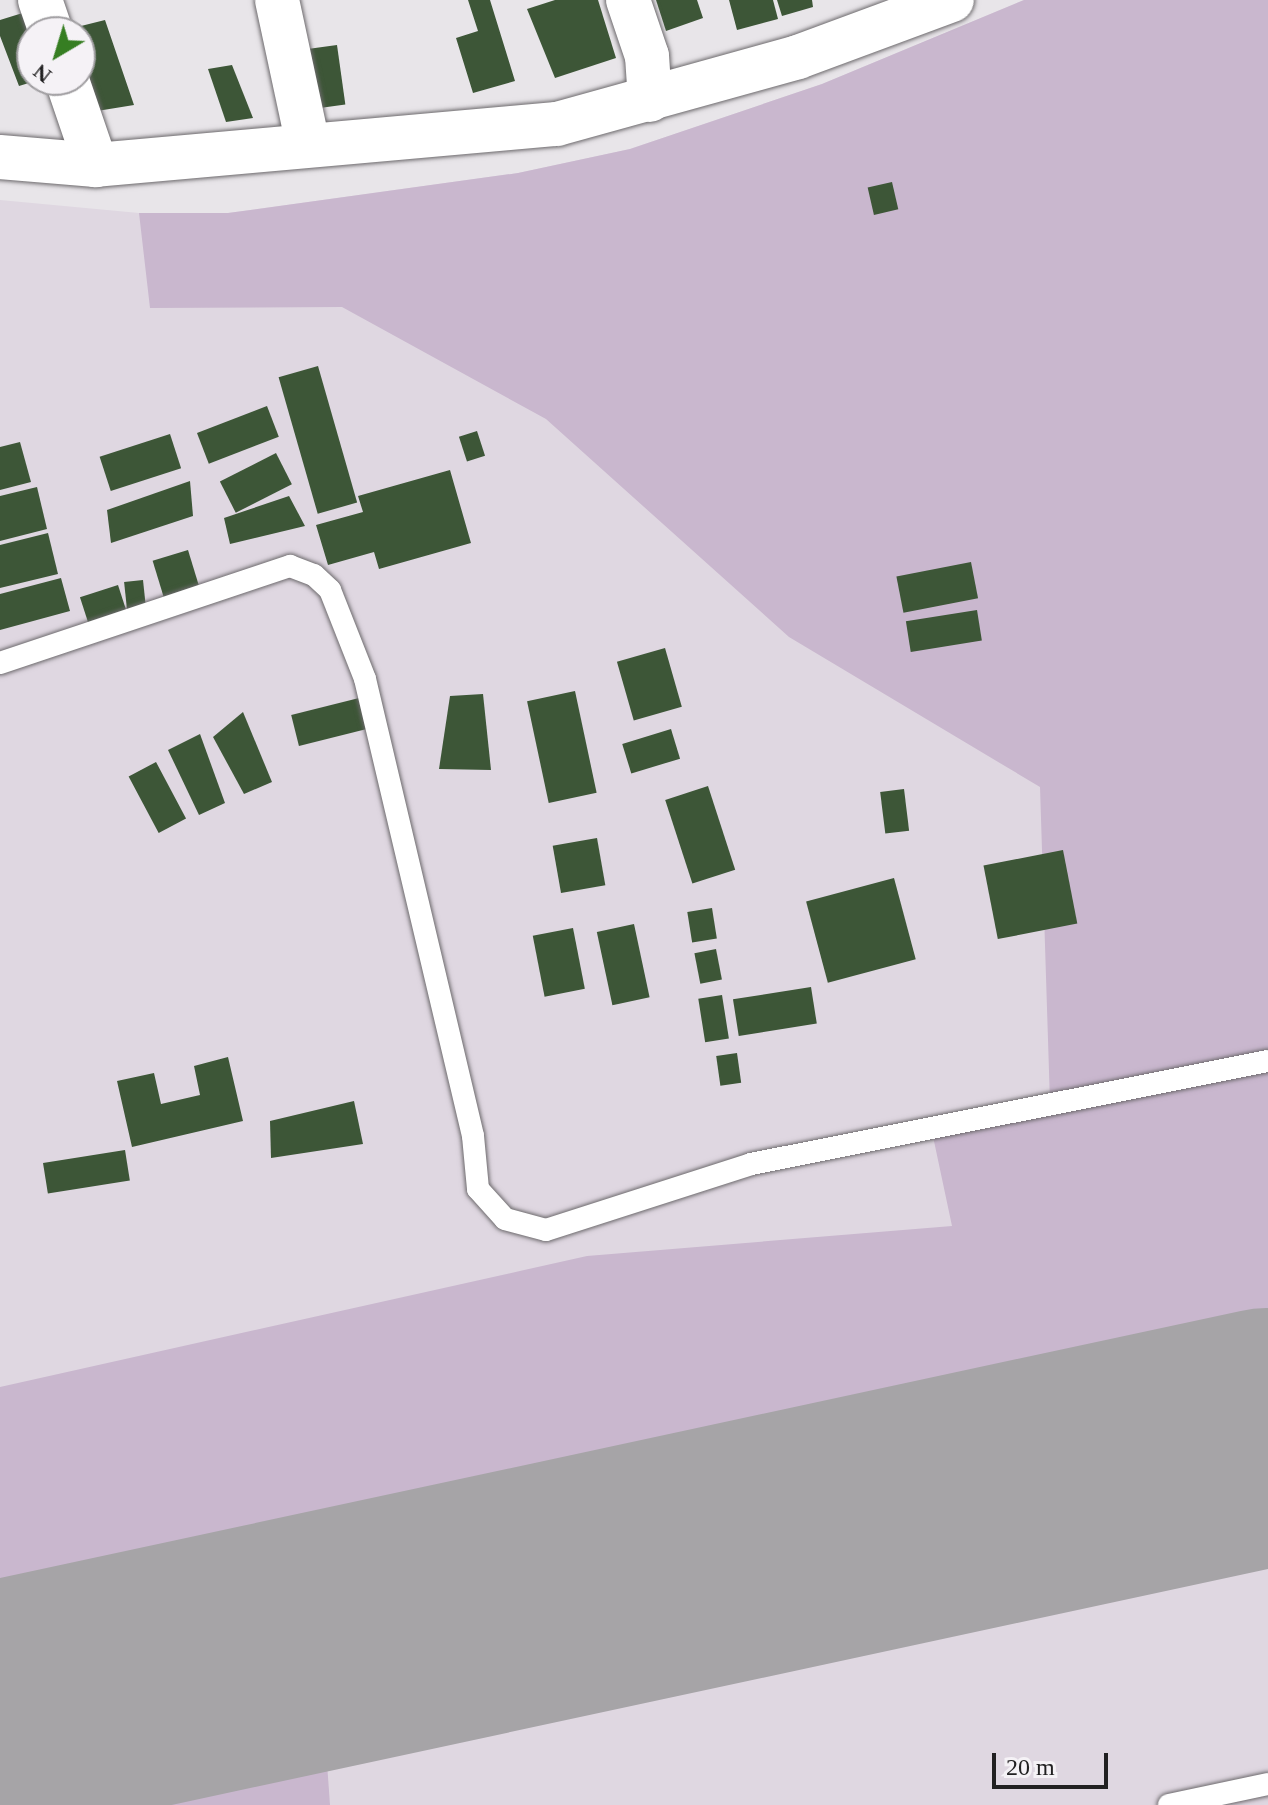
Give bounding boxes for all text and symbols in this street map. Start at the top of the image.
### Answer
north arrow [16,16,96,96]
text: N [28,59,56,88]
scale bar [996,1737,1112,1787]
text: 20 m [1006,1754,1055,1780]

